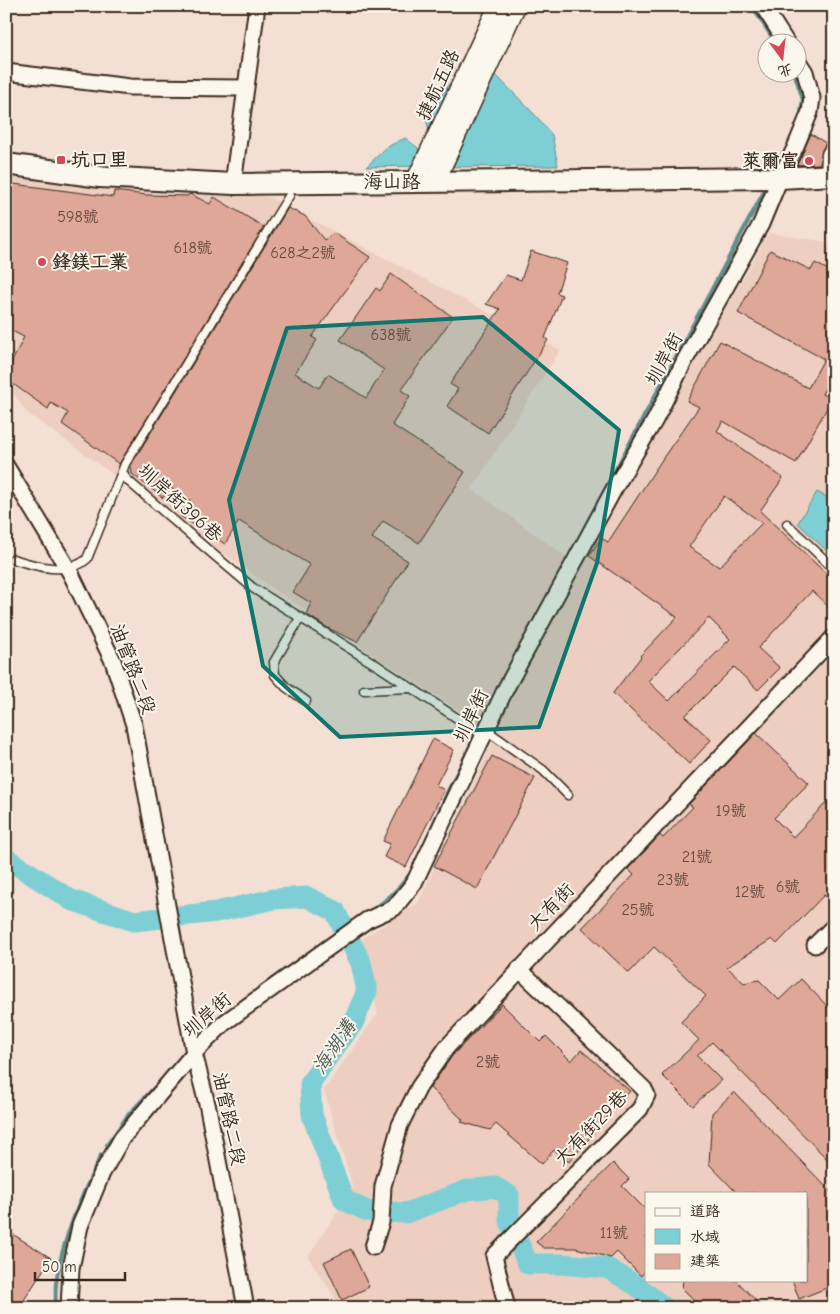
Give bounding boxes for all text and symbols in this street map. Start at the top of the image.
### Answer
north arrow [758,32,808,82]
street label: 捷航五路 [412,46,464,124]
text: 北 [776,60,794,80]
place label: 坑口里 [71,149,128,171]
place label: 萊爾富 [742,150,799,172]
marker: 坑口里 [55,154,67,166]
marker: 萊爾富 [803,155,815,167]
street label: 海山路 [363,171,421,193]
house number: 598號 [57,208,99,226]
house number: 618號 [173,239,213,257]
house number: 628之2號 [270,244,336,262]
place label: 鋒鎂工業 [52,251,128,273]
marker: 鋒鎂工業 [36,256,48,268]
house number: 638號 [370,326,412,344]
street label: 圳岸街 [641,329,687,389]
street label: 圳岸街396巷 [133,459,227,547]
street label: 油管路二段 [106,621,160,717]
street label: 圳岸街 [449,686,493,746]
house number: 19號 [716,802,746,820]
house number: 21號 [682,848,712,866]
house number: 23號 [657,871,689,889]
house number: 6號 [776,878,800,896]
street label: 大有街 [523,879,579,935]
house number: 12號 [735,883,765,901]
house number: 25號 [621,901,655,919]
street label: 圳岸街 [178,988,236,1042]
water label: 海湖溝 [308,1014,361,1078]
house number: 2號 [476,1053,500,1071]
street label: 油管路二段 [208,1070,250,1168]
street label: 大有街29巷 [550,1086,632,1170]
legend [645,1192,808,1282]
text: 道路 [690,1202,720,1220]
house number: 11號 [600,1224,628,1242]
text: 水域 [690,1228,720,1246]
scale bar [35,1249,125,1281]
text: 建築 [690,1252,720,1270]
text: 50 m [42,1258,77,1276]

